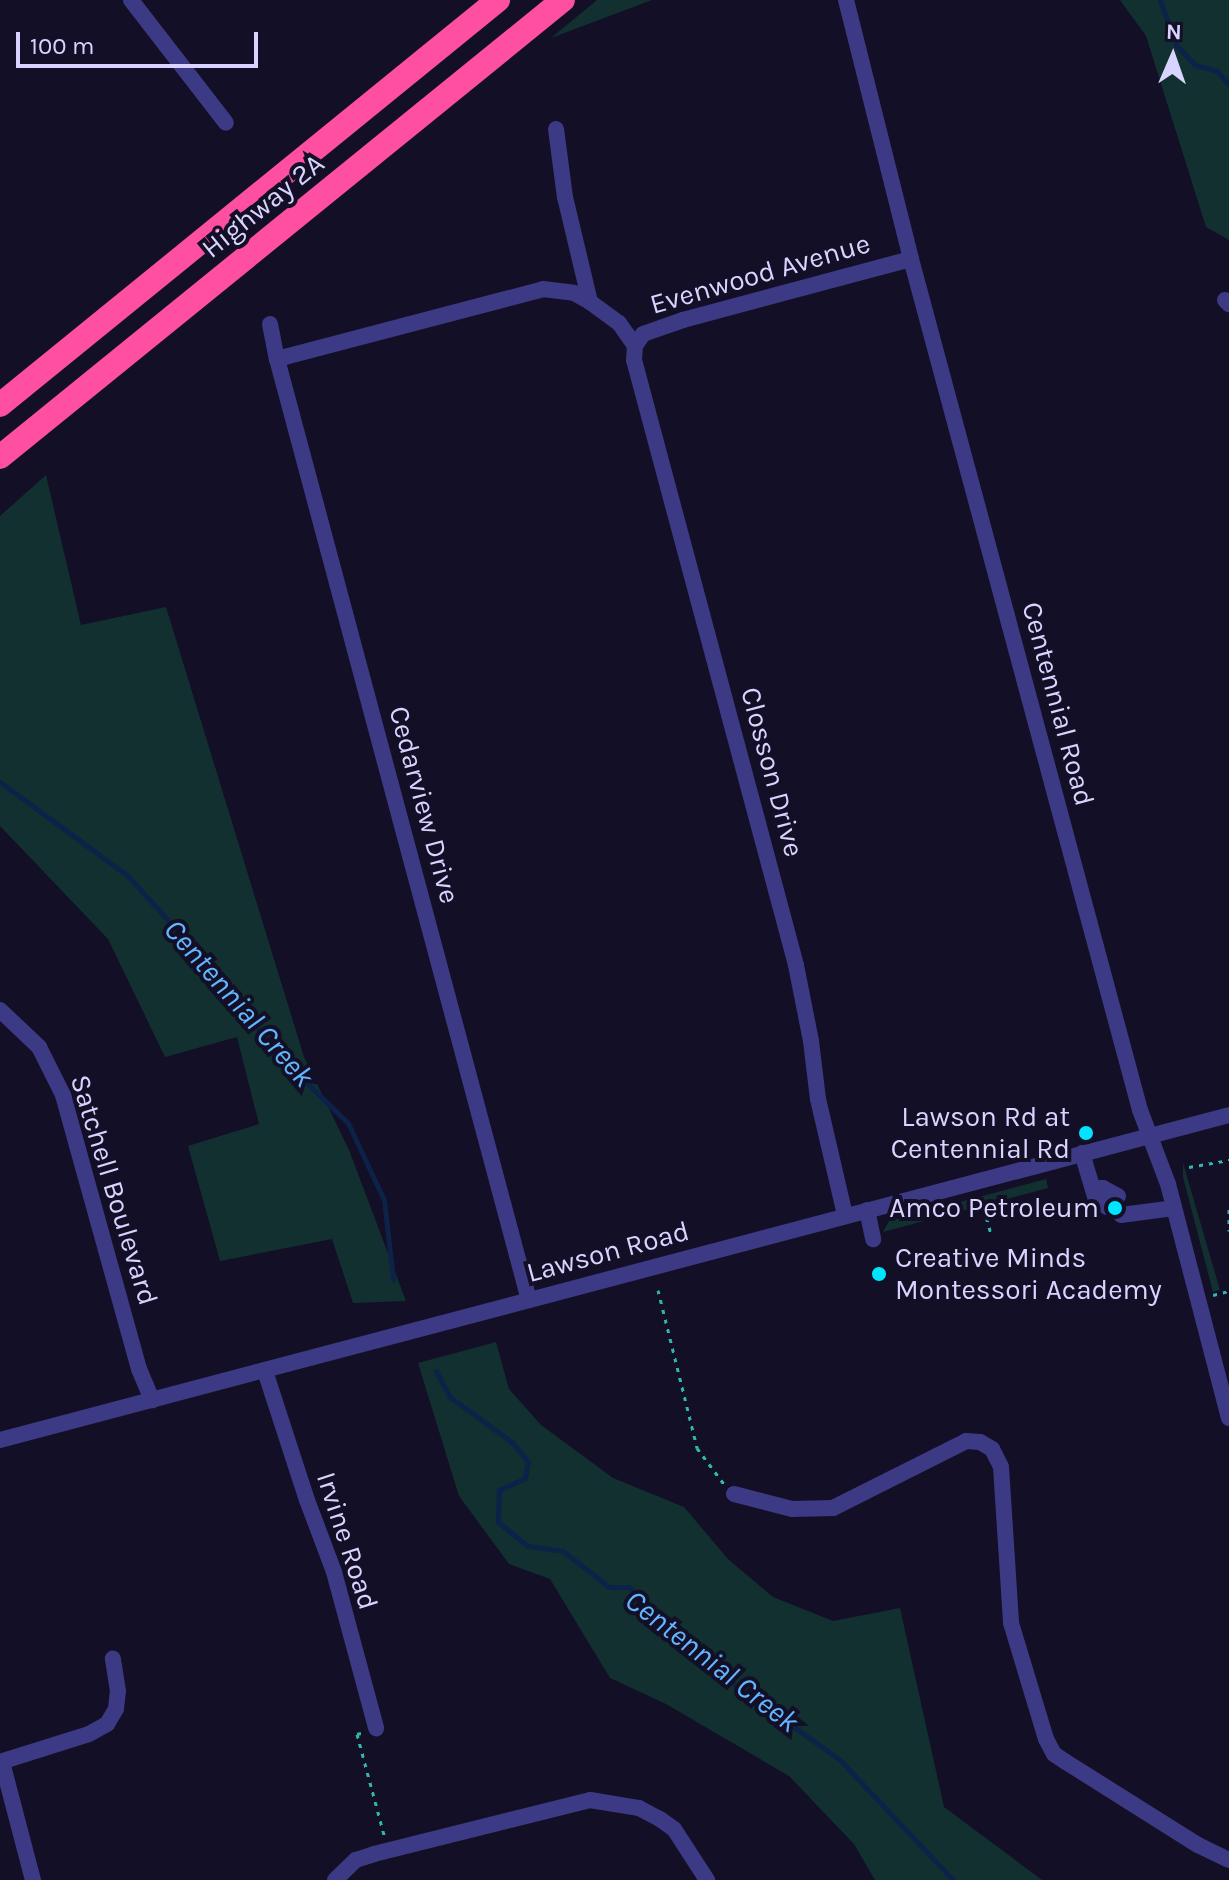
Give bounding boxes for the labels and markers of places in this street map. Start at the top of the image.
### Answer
place label: Lawson Rd at Centennial Rd [891,1100,1070,1166]
marker: Lawson Rd at Centennial Rd [1077,1124,1095,1142]
place label: Amco Petroleum [889,1191,1099,1225]
marker: Amco Petroleum [1106,1199,1124,1217]
place label: Creative Minds Montessori Academy [895,1241,1162,1307]
marker: Creative Minds Montessori Academy [870,1265,888,1283]

